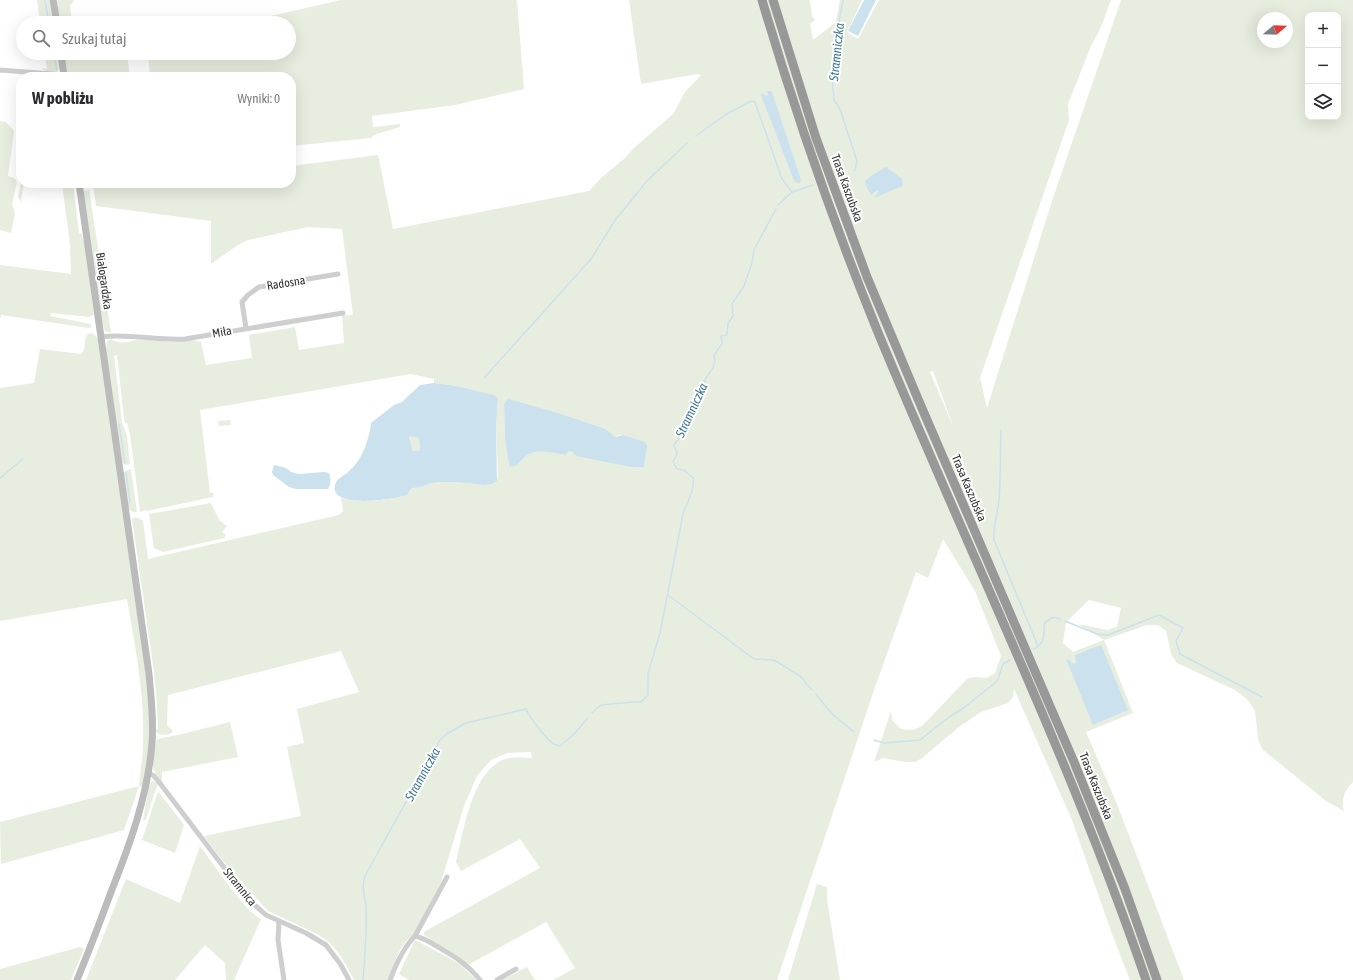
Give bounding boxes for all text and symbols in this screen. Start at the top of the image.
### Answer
north arrow [1257,12,1293,48]
map controls [1305,12,1341,120]
button: + [1305,12,1341,48]
search box [16,16,296,60]
water label: Stramniczka [826,22,847,83]
icon: search [30,27,52,49]
text: Szukaj tutaj [62,30,126,47]
button: − [1305,48,1341,84]
button: layers [1305,84,1341,120]
text: W pobliżu [32,88,94,108]
text: Wyniki: 0 [237,91,280,106]
street label: Trasa Kaszubska [828,152,866,224]
street label: Białogardzka [93,251,115,311]
street label: Radosna [266,273,306,293]
street label: Miła [211,323,233,341]
water label: Stramniczka [672,381,711,441]
street label: Trasa Kaszubska [949,452,989,524]
water label: Stramniczka [401,745,443,804]
street label: Trasa Kaszubska [1076,750,1116,822]
street label: Stramnica [221,865,259,909]

